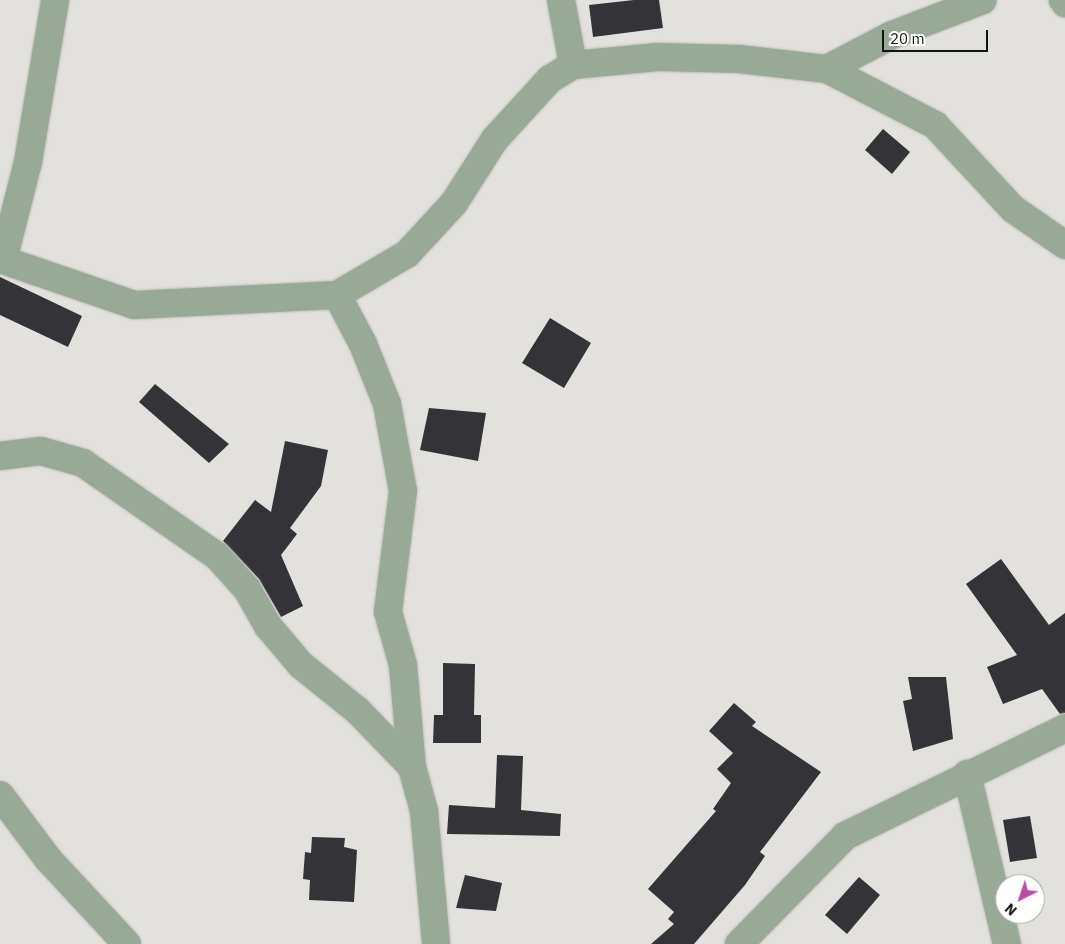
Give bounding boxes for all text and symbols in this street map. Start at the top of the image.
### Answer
scale bar [885,20,991,52]
text: 20 m [890,29,925,48]
north arrow [995,874,1045,924]
text: N [1001,899,1021,920]

